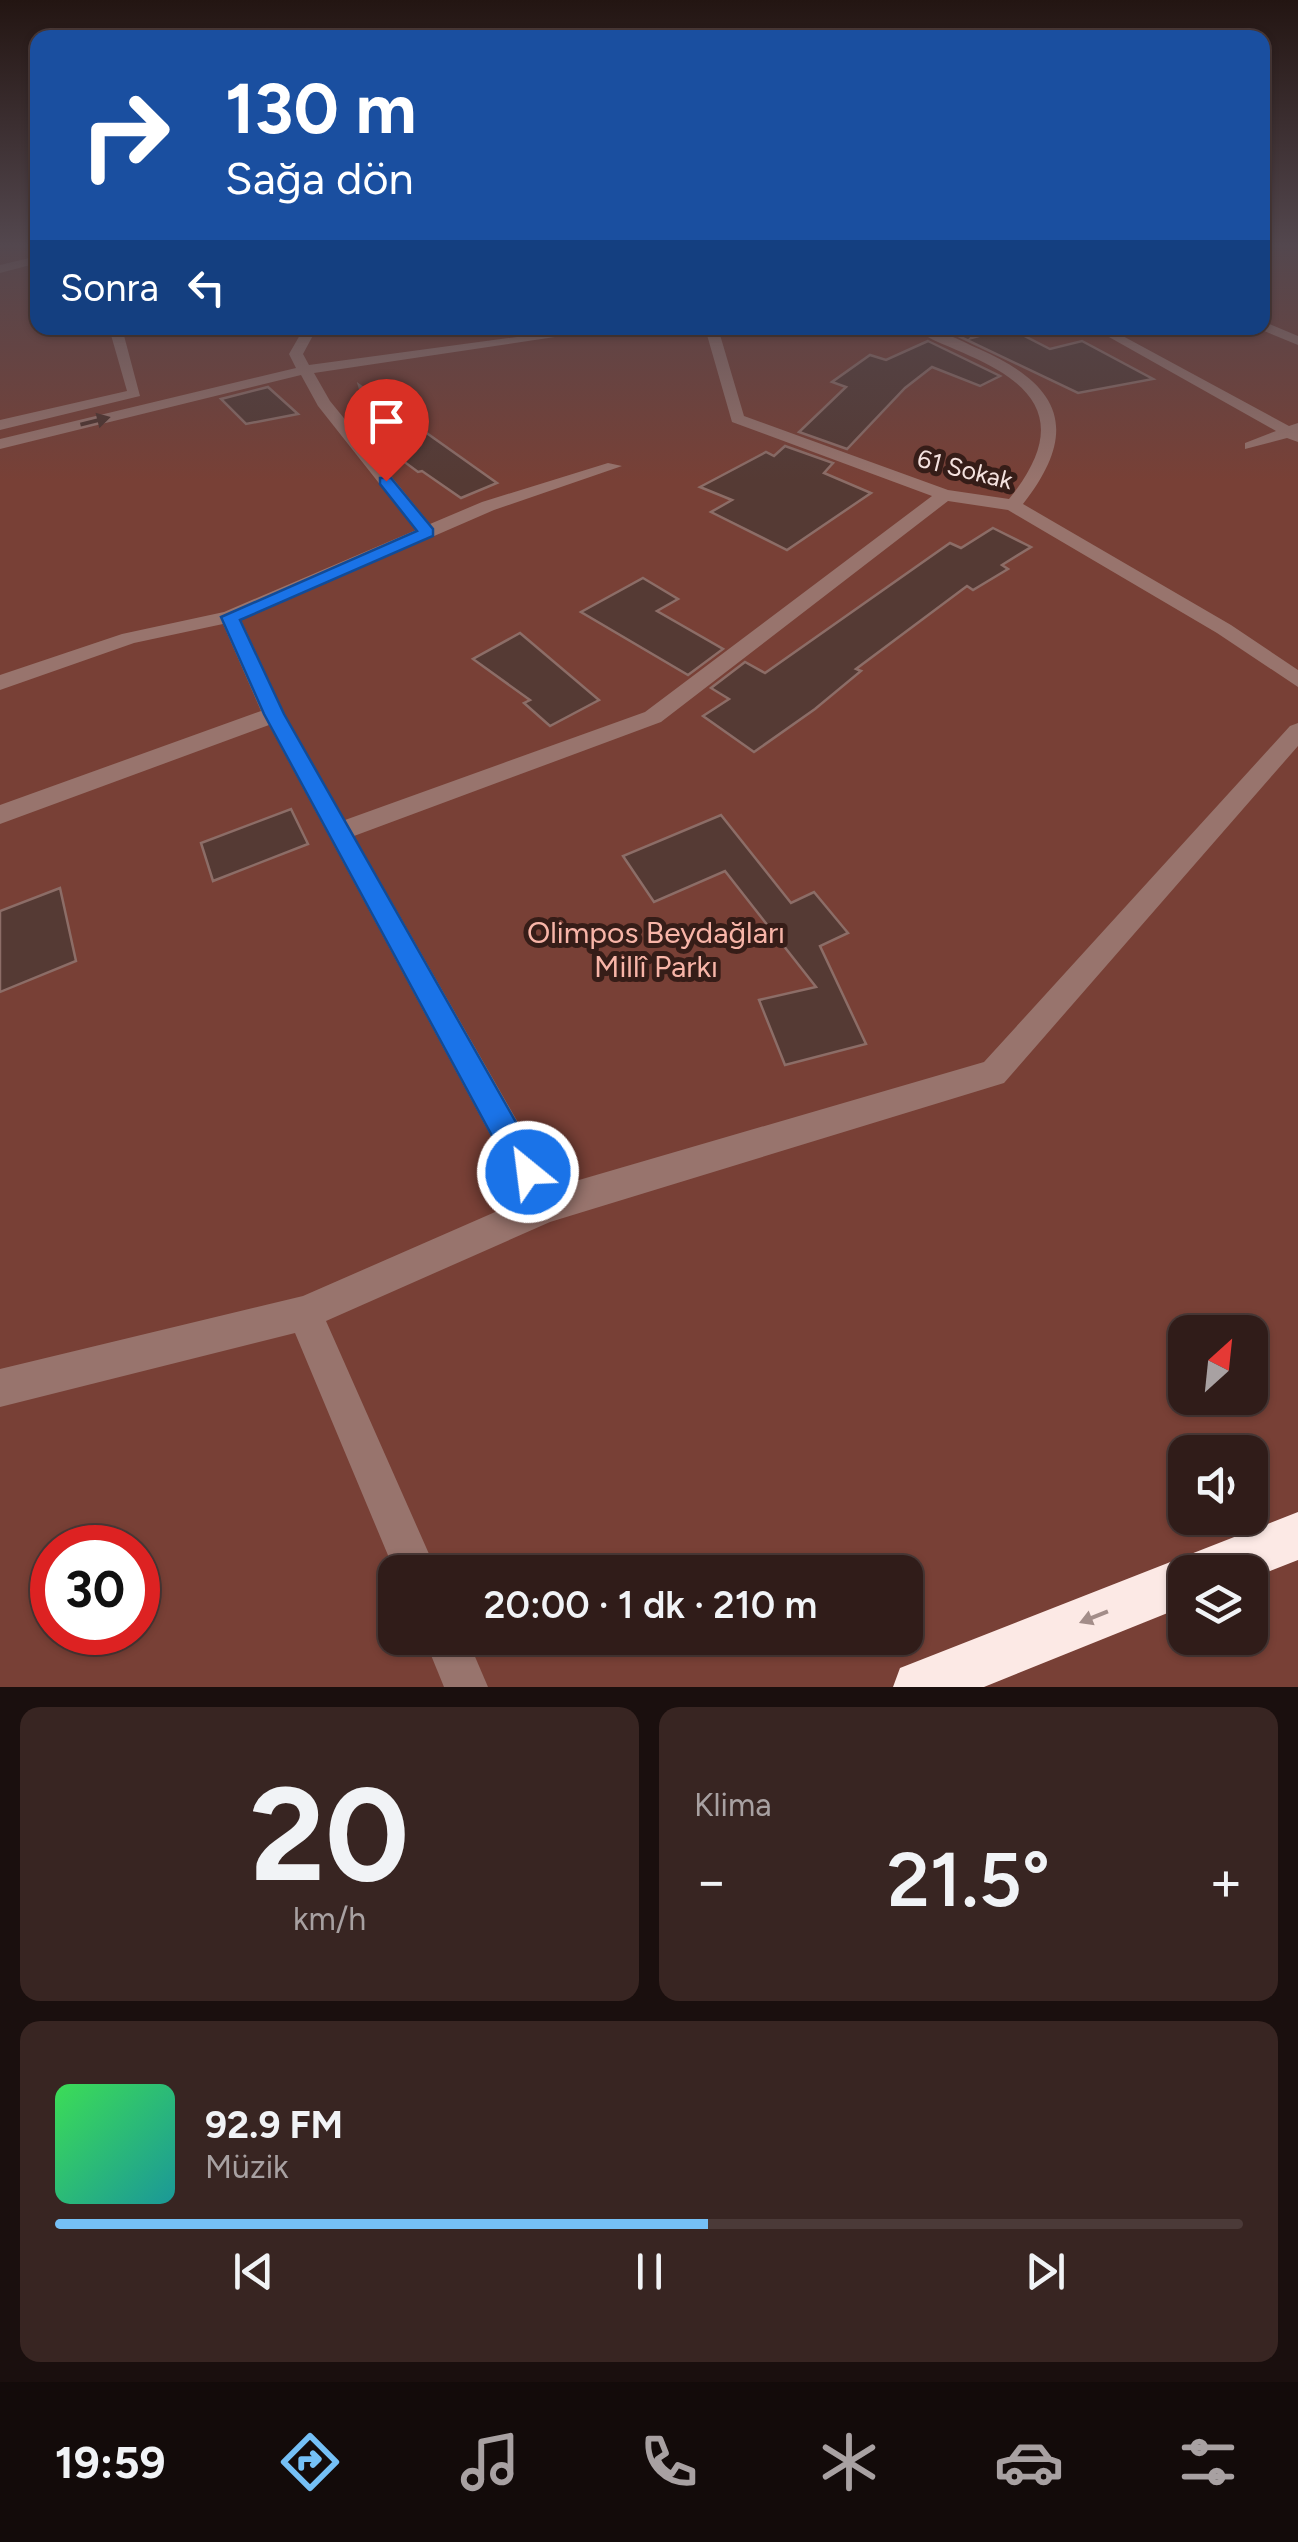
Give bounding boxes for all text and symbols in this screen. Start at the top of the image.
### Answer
text: 130 m [225,66,417,151]
icon: right [60,70,190,200]
text: Sağa dön [225,151,414,205]
icon: left [179,260,234,315]
text: Sonra [60,265,159,311]
pin [344,379,429,482]
icon: arrive [359,394,414,449]
one-way arrow [80,413,111,428]
street label: 61 Sokak [914,443,1017,496]
park label: Olimpos Beydağları Millî Parkı [527,914,785,985]
position arrow [476,1120,580,1224]
north arrow [1168,1315,1268,1415]
map controls [1168,1315,1268,1655]
button: sound [1168,1435,1268,1535]
speed limit sign: 30 [30,1525,160,1655]
button: layers [1168,1555,1268,1655]
text: 20:00 · 1 dk · 210 m [484,1582,817,1628]
one-way arrow [1079,1610,1109,1626]
text: 20 [250,1757,409,1913]
text: Klima [694,1786,772,1824]
text: 21.5° [887,1835,1050,1925]
text: − [694,1848,728,1914]
text: + [1209,1848,1243,1914]
text: km/h [293,1900,366,1938]
text: 92.9 FM [205,2102,343,2148]
text: Müzik [205,2148,289,2186]
icon: previous [226,2244,281,2299]
icon: pause [622,2244,677,2299]
icon: next [1018,2244,1073,2299]
icon: directions [275,2427,345,2497]
icon: music [455,2427,525,2497]
icon: phone [634,2427,704,2497]
icon: climate [814,2427,884,2497]
icon: car [994,2427,1064,2497]
icon: filters [1173,2427,1243,2497]
text: 19:59 [55,2435,166,2489]

